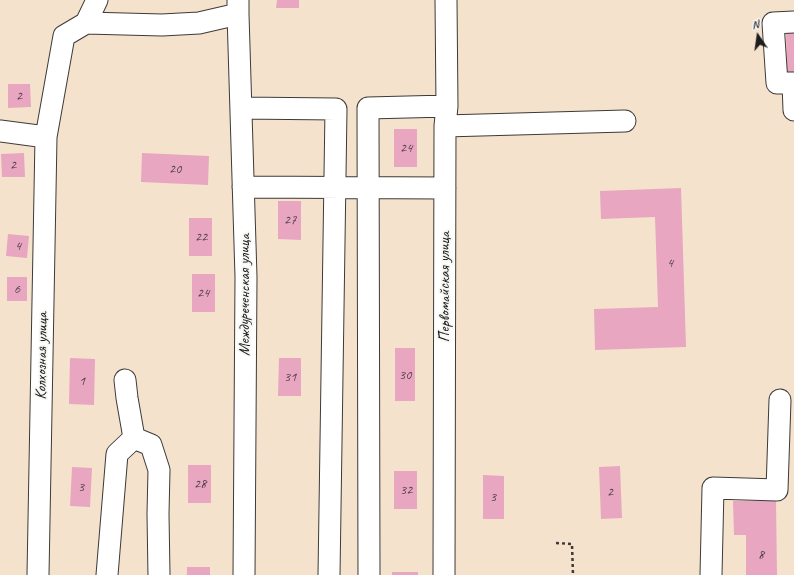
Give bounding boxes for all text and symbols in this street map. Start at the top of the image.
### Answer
north arrow [738,16,778,56]
text: N [750,17,760,32]
house number: 2 [16,88,22,104]
house number: 24 [400,140,412,156]
house number: 2 [10,157,16,173]
house number: 20 [169,161,181,177]
house number: 27 [284,212,296,228]
house number: 22 [195,229,207,245]
street label: Первомайская улица [435,232,455,342]
street label: Междуреченская улица [235,234,255,356]
house number: 4 [15,238,21,254]
house number: 4 [667,255,673,271]
house number: 6 [14,281,20,297]
house number: 24 [197,285,209,301]
street label: Колхозная улица [32,312,52,400]
house number: 30 [399,367,411,383]
house number: 31 [284,369,296,385]
house number: 1 [79,373,85,389]
house number: 28 [194,476,206,492]
house number: 3 [78,479,84,495]
house number: 32 [400,482,412,498]
house number: 2 [607,484,613,500]
house number: 3 [490,489,496,505]
house number: 8 [758,547,764,563]

